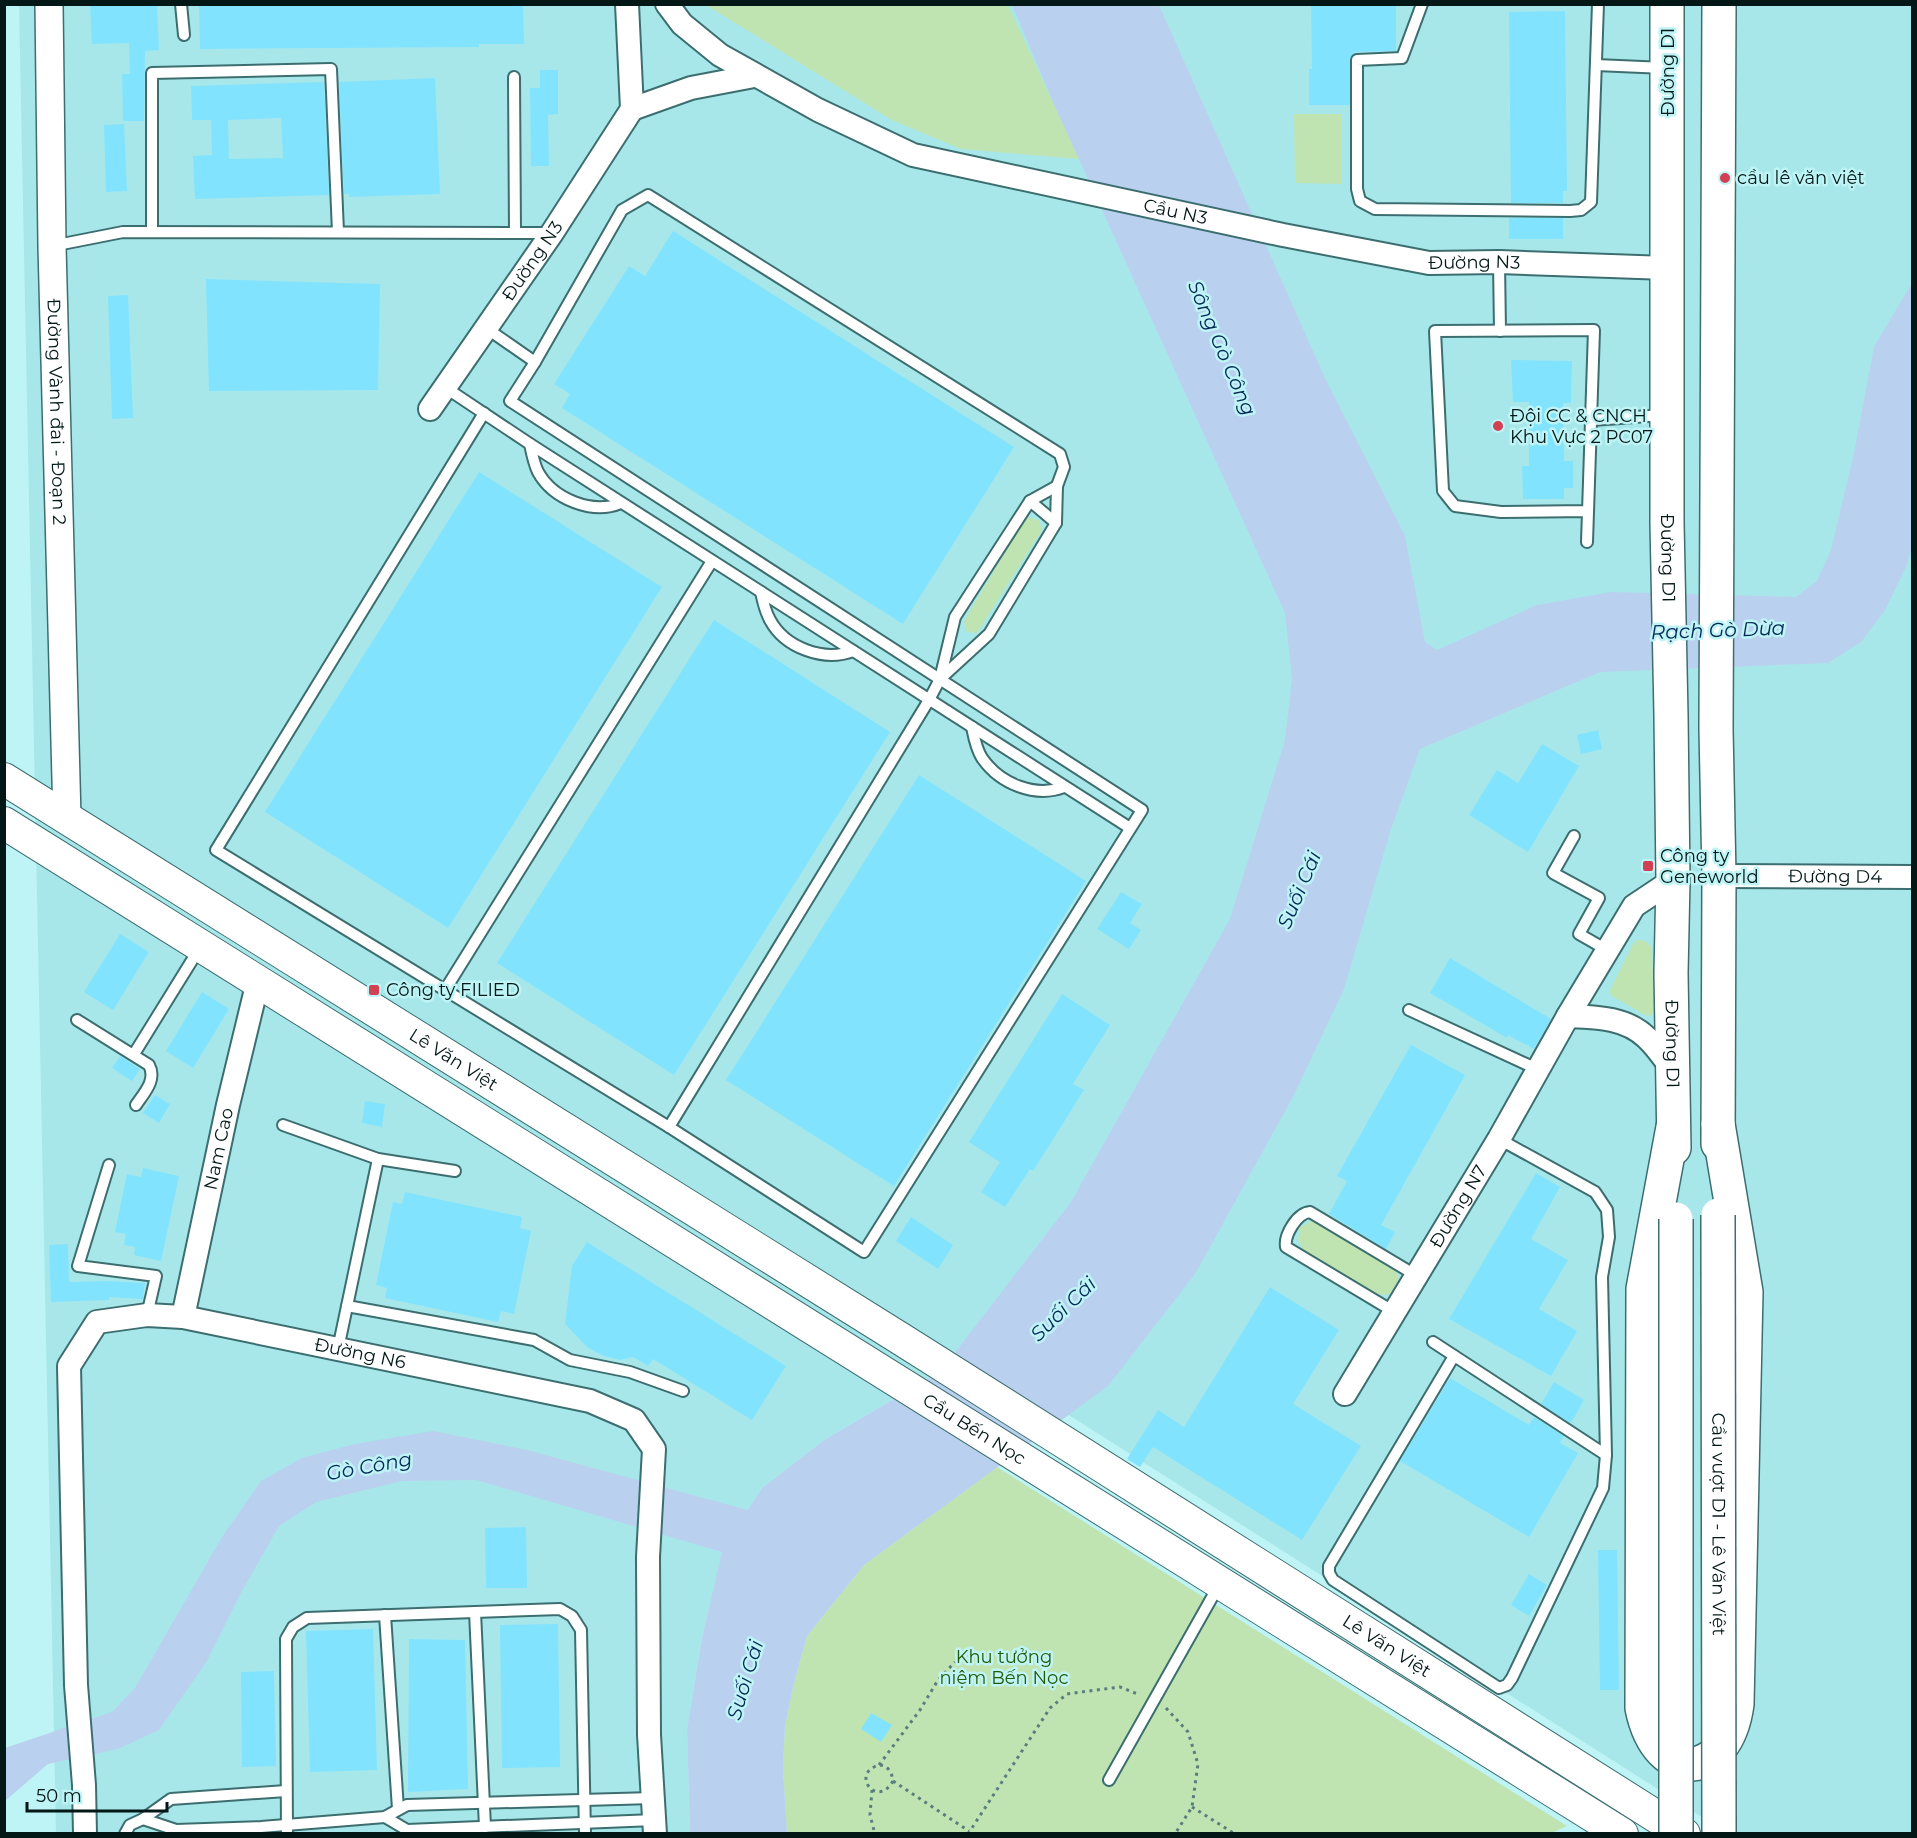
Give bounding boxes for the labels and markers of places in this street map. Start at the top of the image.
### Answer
place label: cầu lê văn việt [1737,167,1865,189]
marker: cầu lê văn việt [1718,171,1732,185]
place label: Đội CC & CNCH Khu Vực 2 PC07 [1510,405,1653,448]
marker: Đội CC & CNCH Khu Vực 2 PC07 [1491,419,1505,433]
place label: Công ty Geneworld [1660,845,1759,888]
marker: Công ty Geneworld [1641,859,1655,873]
place label: Công ty FILIED [386,979,520,1001]
marker: Công ty FILIED [367,983,381,997]

